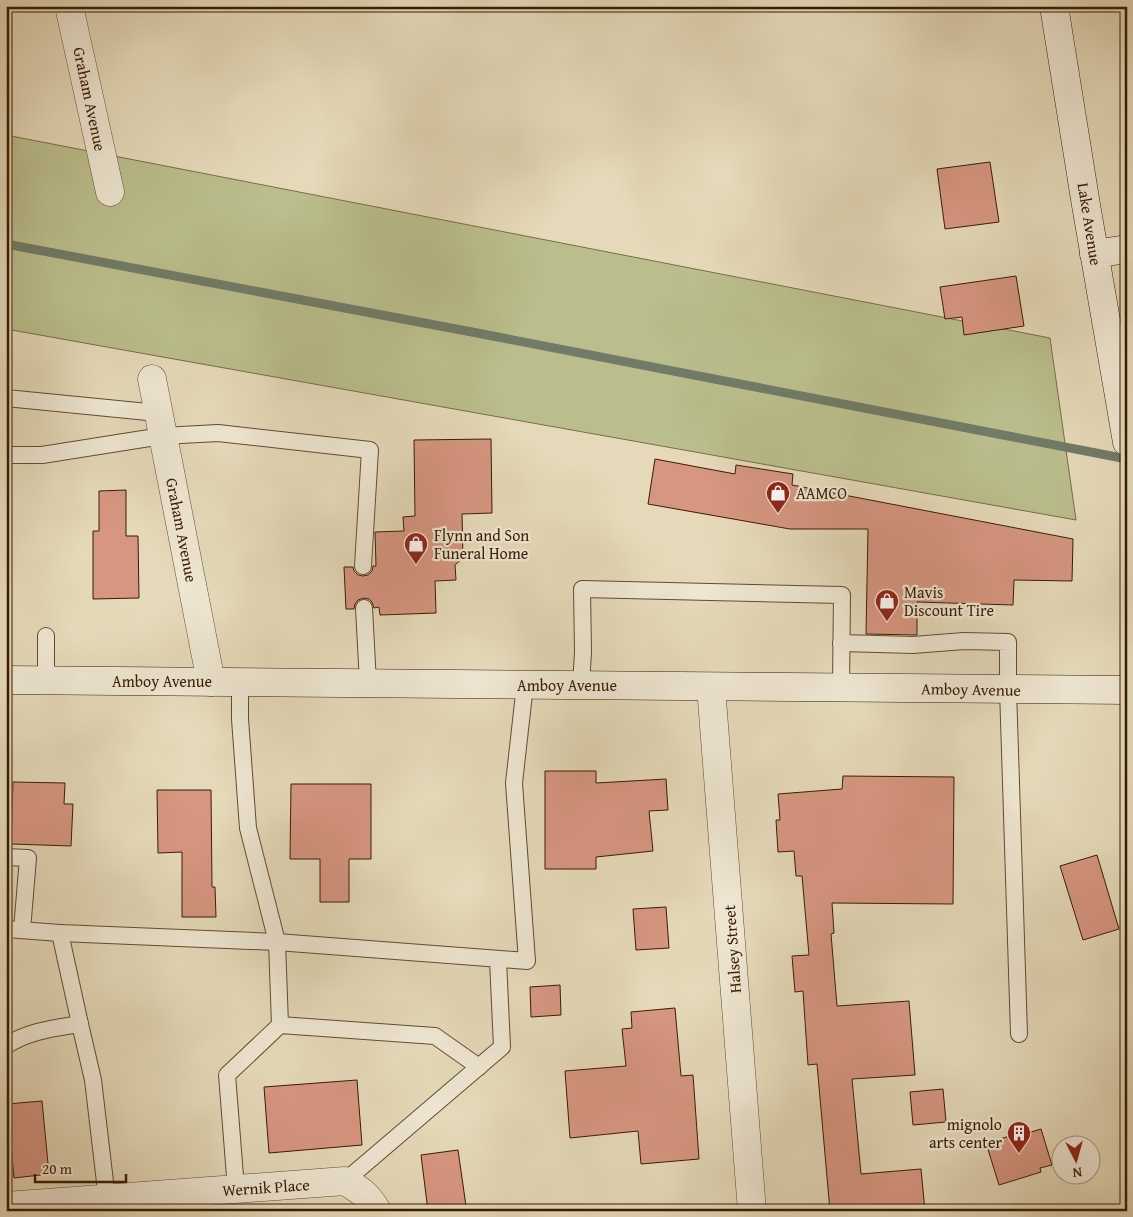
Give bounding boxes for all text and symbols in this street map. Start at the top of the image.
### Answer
street label: Graham Avenue [67,45,113,153]
street label: Lake Avenue [1072,181,1108,267]
street label: Graham Avenue [160,476,204,584]
shop icon: AAMCO [765,480,791,514]
place label: AAMCO [796,481,847,505]
place label: Flynn and Son Funeral Home [434,523,529,565]
shop icon: Flynn and Son Funeral Home [403,531,429,565]
place label: Mavis Discount Tire [904,580,994,622]
shop icon: Mavis Discount Tire [874,588,900,622]
street label: Amboy Avenue [112,669,212,693]
street label: Amboy Avenue [517,673,617,697]
street label: Amboy Avenue [921,676,1021,702]
street label: Halsey Street [717,904,747,994]
place label: mignolo arts center [929,1112,1002,1154]
building icon: mignolo arts center [1006,1120,1032,1154]
north arrow [1050,1134,1100,1184]
scale bar [35,1152,126,1184]
text: 20 m [42,1158,73,1179]
text: N [1071,1162,1083,1183]
street label: Wernik Place [222,1172,310,1202]

